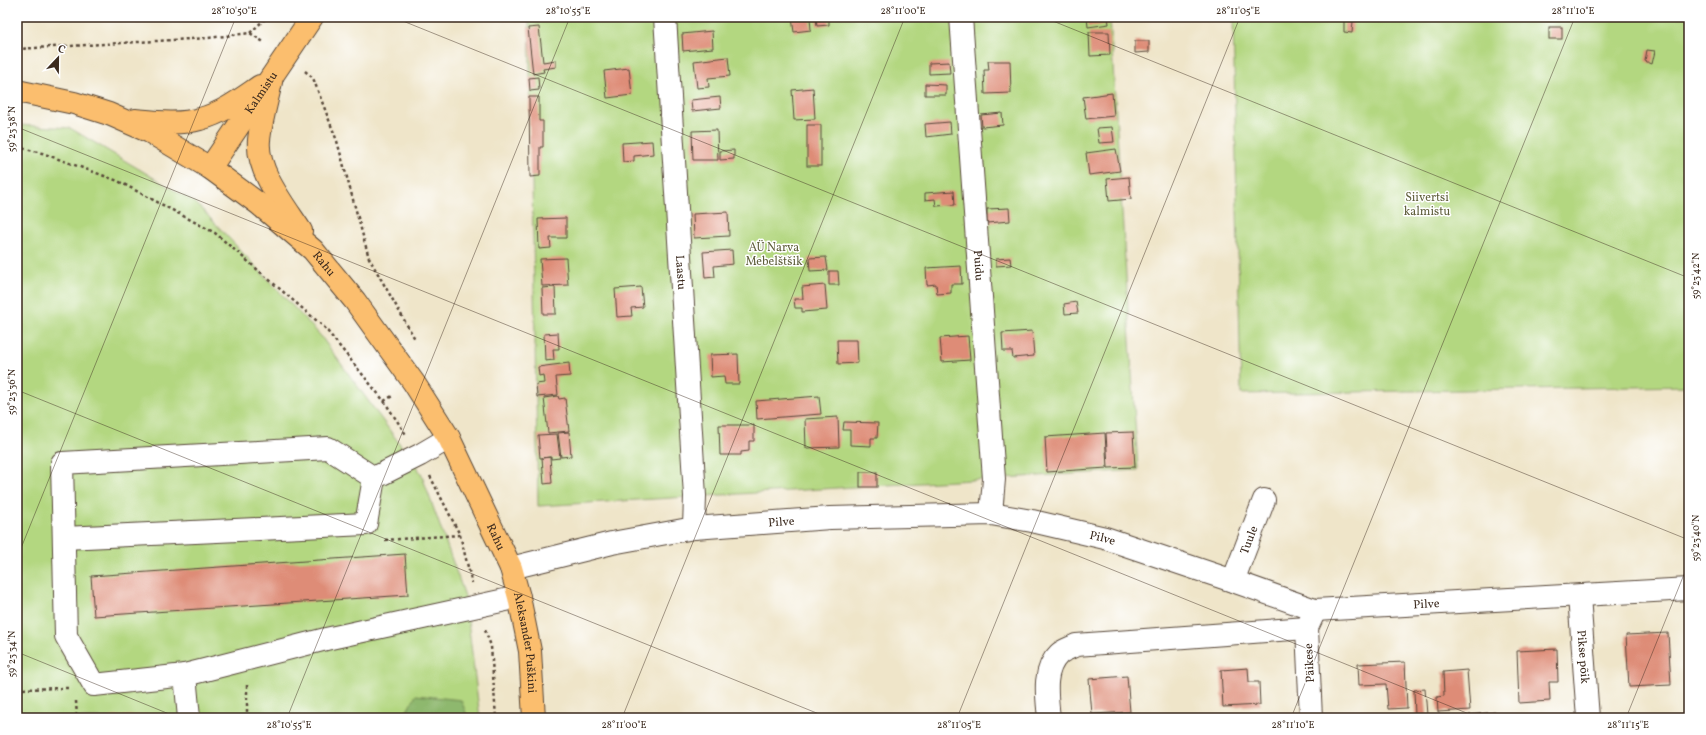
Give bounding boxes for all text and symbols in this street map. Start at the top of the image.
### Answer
text: 28°10'50"E [211,4,257,18]
text: 28°10'55"E [546,4,590,18]
text: 28°11'00"E [880,4,926,18]
text: 28°11'05"E [1216,4,1260,18]
text: 28°11'10"E [1551,4,1595,18]
north arrow [38,38,78,78]
text: С [55,42,67,58]
street label: Kalmistu [242,69,282,118]
text: 59°23'38"N [5,105,19,152]
park label: Siivertsi kalmistu [1404,190,1450,220]
park label: AÜ Narva Mebelštšik [745,239,803,270]
street label: Rahu [308,248,339,280]
street label: Puidu [969,249,987,282]
text: 59°23'42"N [1689,252,1703,299]
street label: Laastu [671,255,689,291]
text: 59°23'36"N [5,368,19,415]
street label: Pilve [768,514,795,532]
text: 59°23'40"N [1689,514,1703,562]
street label: Rahu [482,521,509,553]
street label: Tuule [1237,523,1262,557]
street label: Pilve [1088,528,1118,550]
street label: Aleksander Puškini [509,590,540,694]
street label: Pilve [1413,596,1440,613]
street label: Pikse põik [1573,629,1592,685]
text: 59°23'34"N [5,630,19,678]
street label: Päikese [1301,643,1319,683]
text: 28°10'55"E [267,718,311,732]
text: 28°11'00"E [601,718,647,732]
text: 28°11'05"E [937,718,981,732]
text: 28°11'10"E [1271,718,1315,732]
text: 28°11'15"E [1607,718,1649,732]

